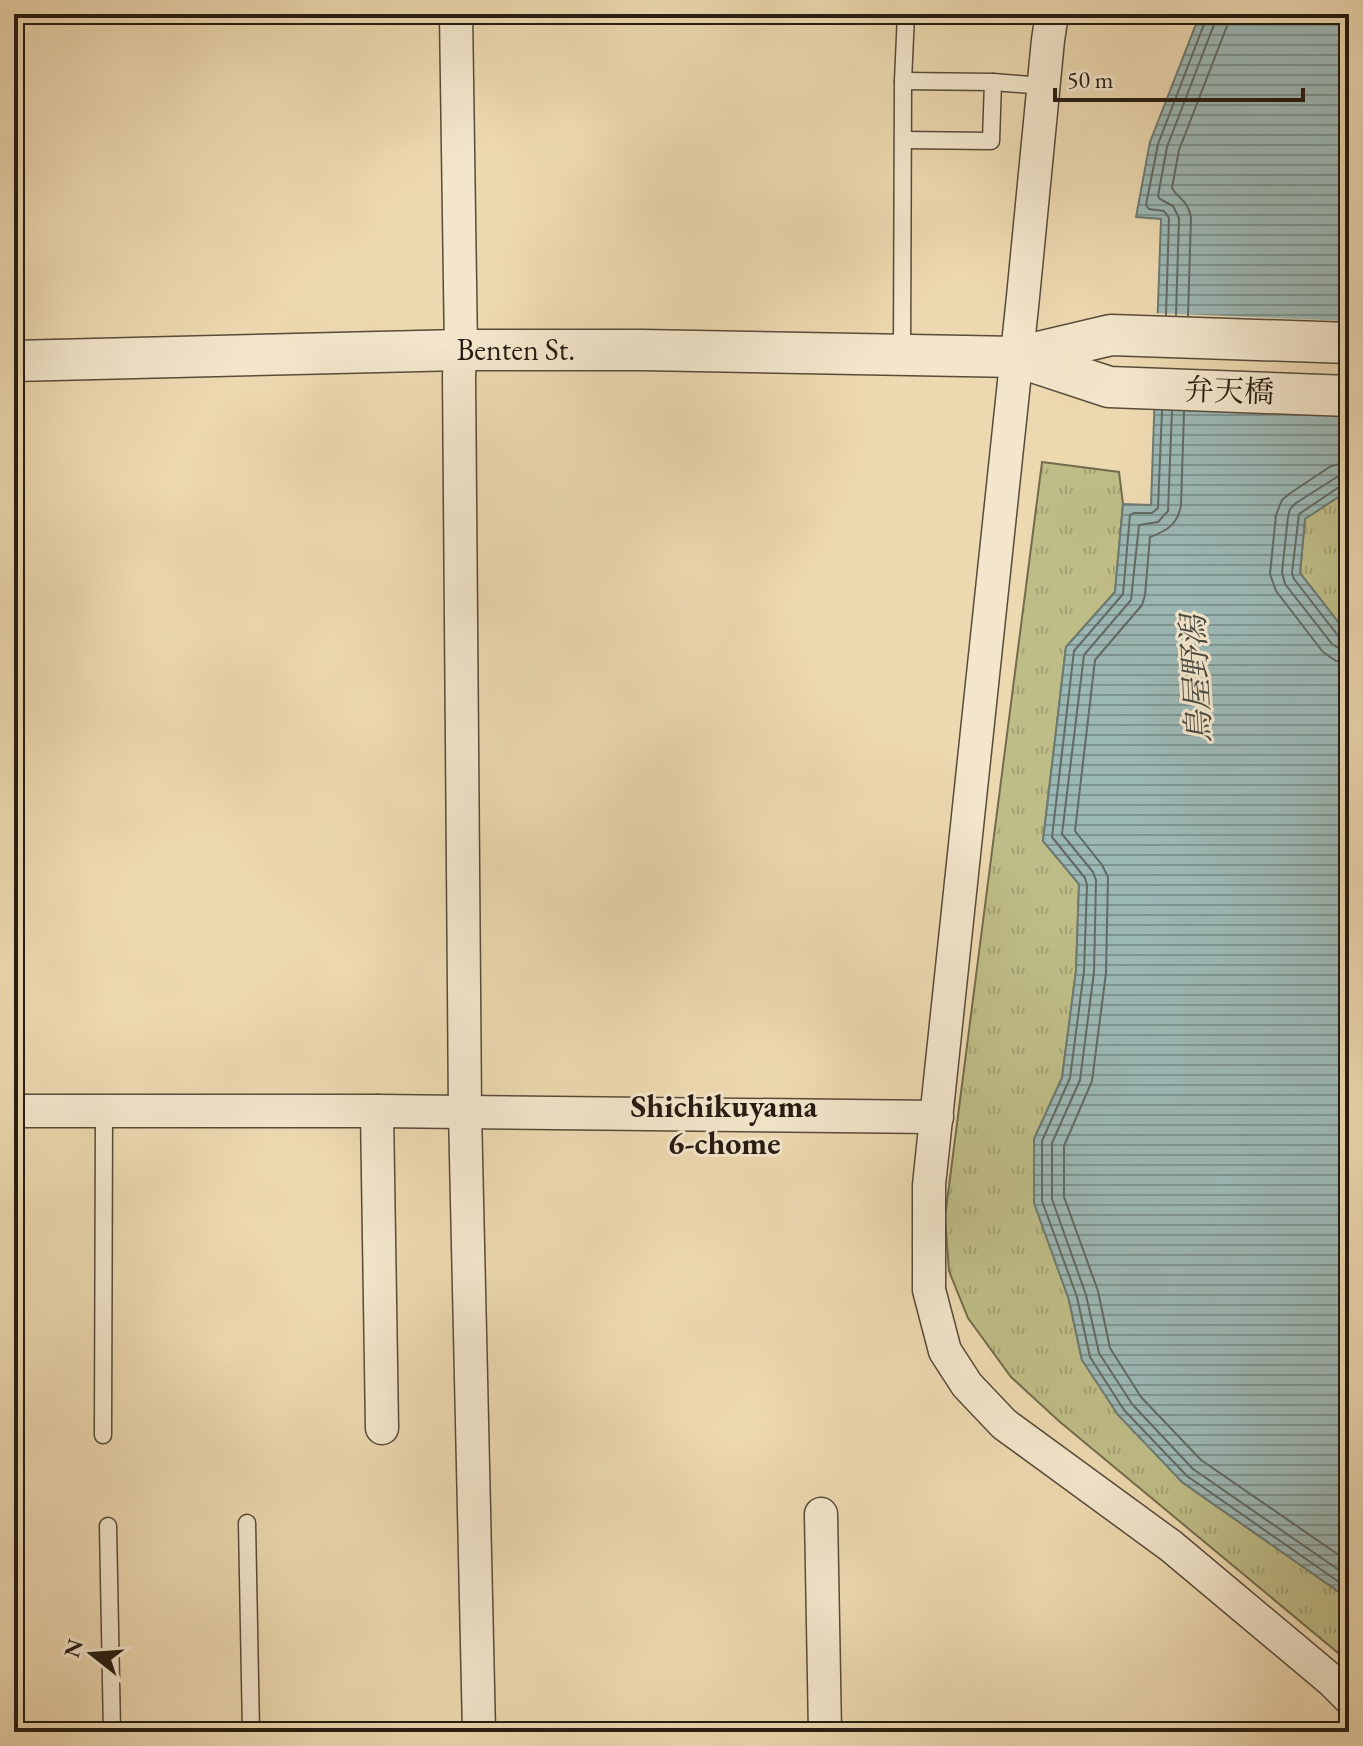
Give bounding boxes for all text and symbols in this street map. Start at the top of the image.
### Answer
scale bar [1055,52,1303,102]
text: 50 m [1067,64,1114,95]
street label: Benten St. [457,330,575,369]
street label: 弁天橋 [1183,369,1275,412]
water label: 鳥屋野潟 [1171,610,1220,744]
district label: Shichikuyama 6-chome [631,1085,818,1164]
north arrow [52,1614,132,1694]
text: N [57,1635,90,1661]

